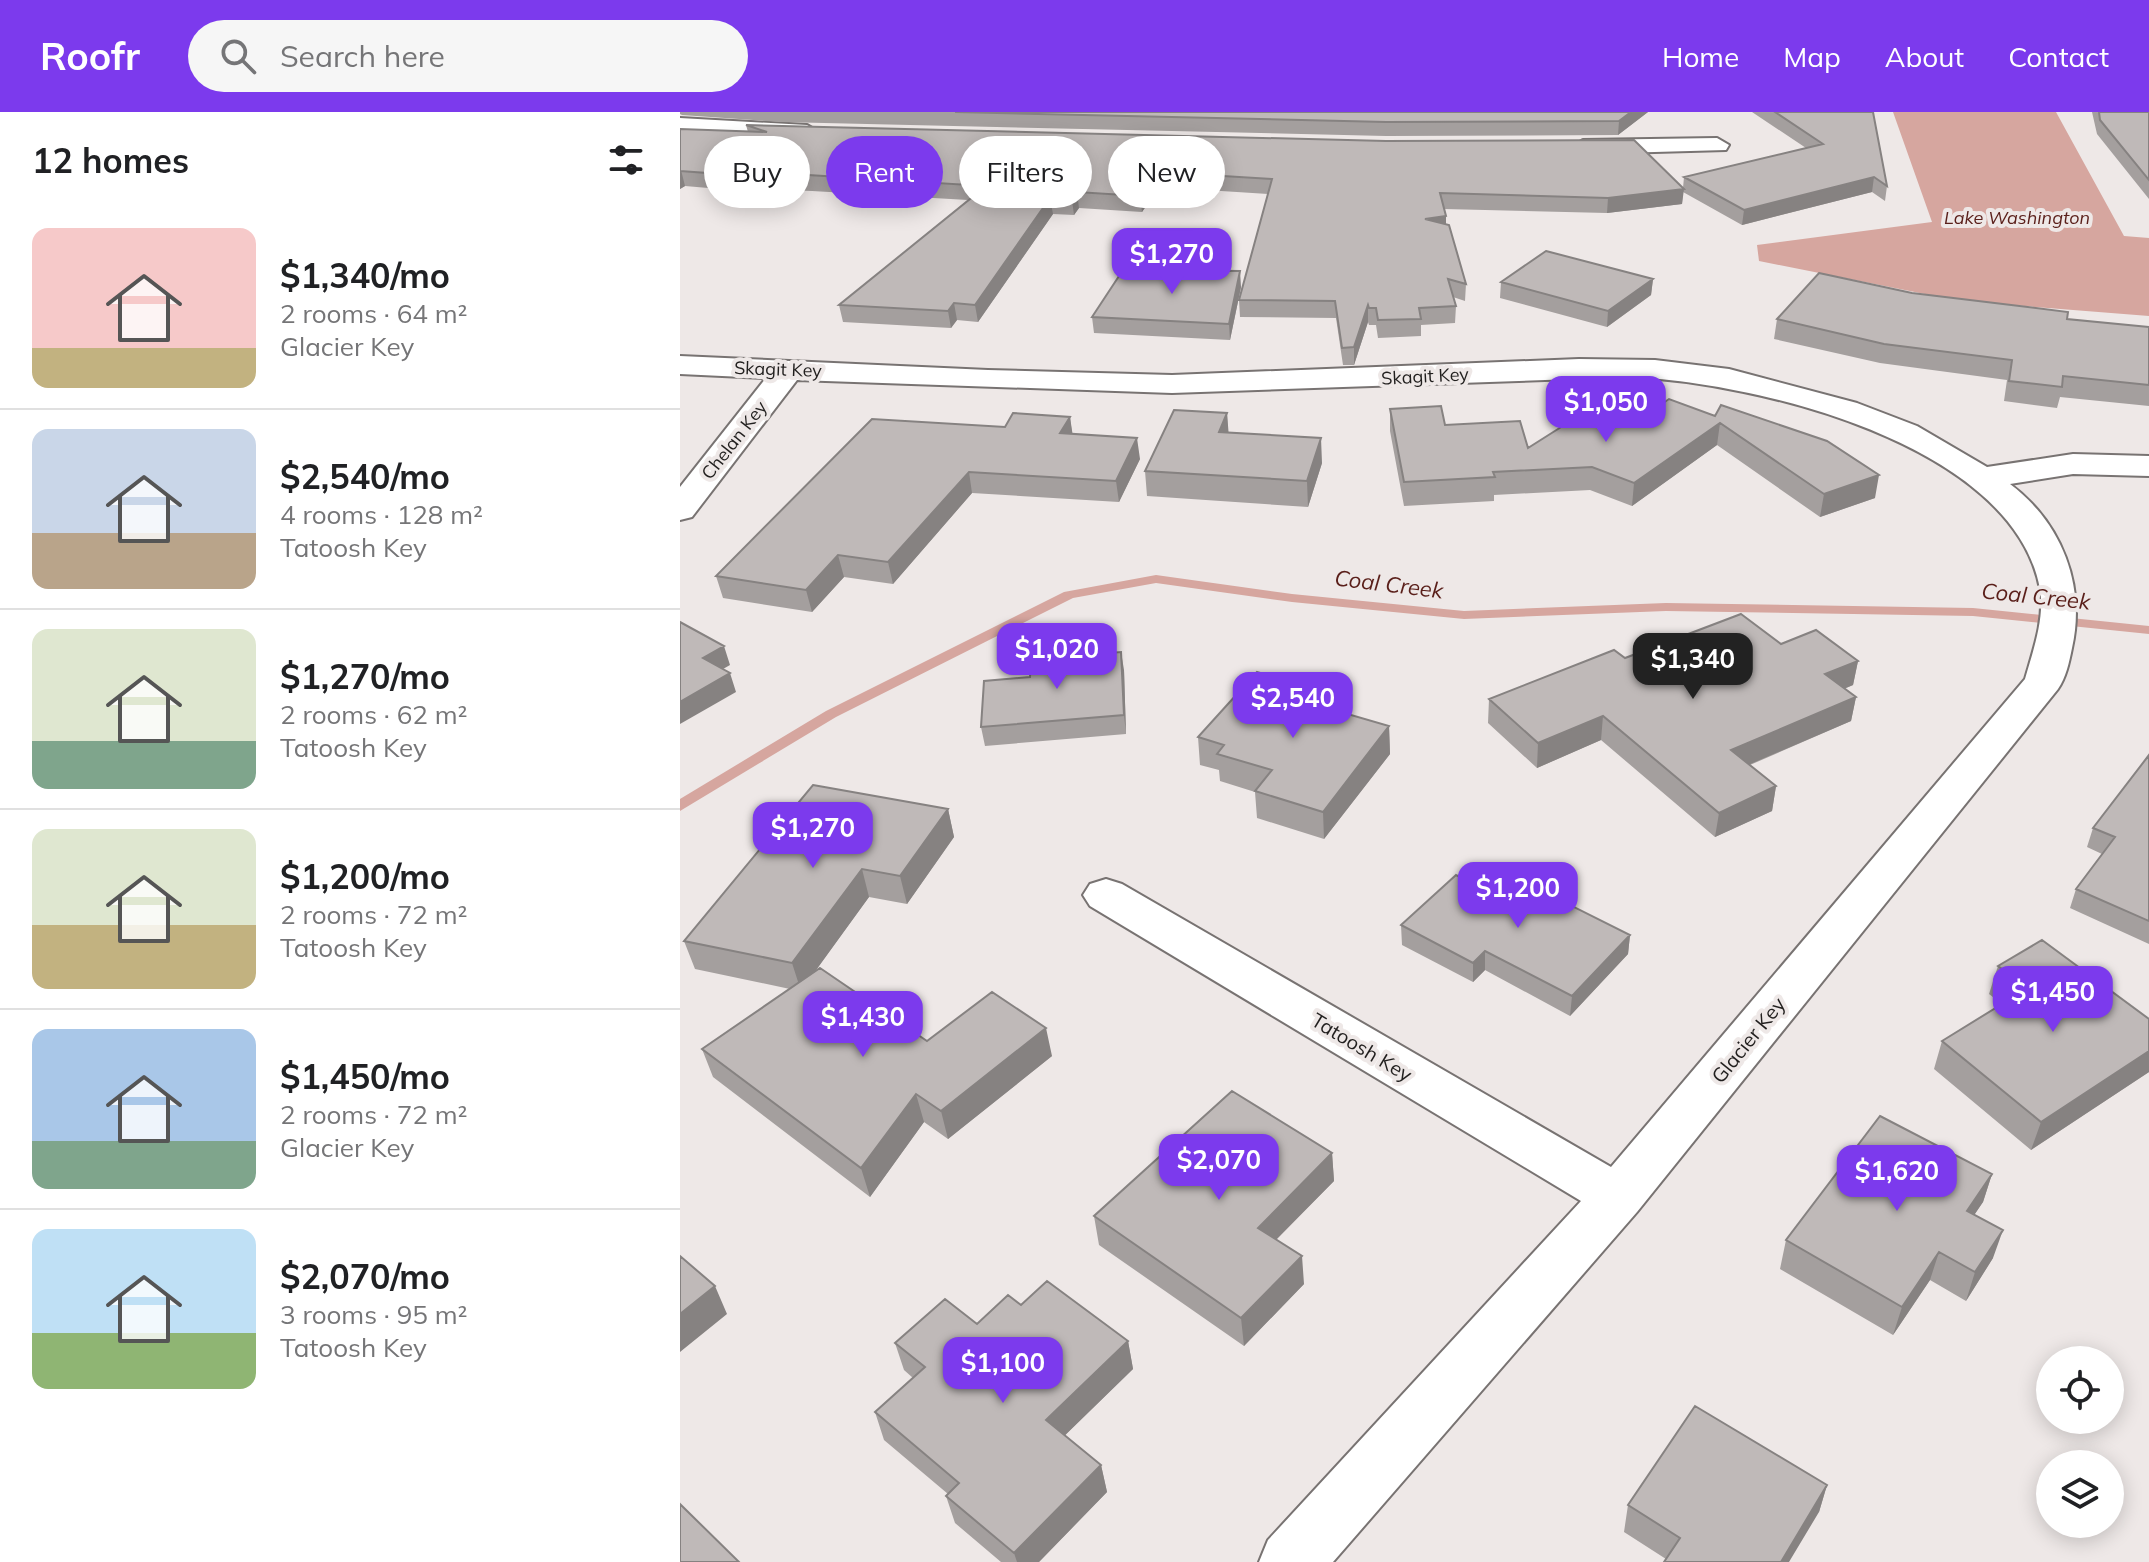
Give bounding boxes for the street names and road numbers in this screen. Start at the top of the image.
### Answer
street label: Skagit Key [734,356,823,382]
street label: Skagit Key [1381,362,1470,390]
street label: Chelan Key [696,396,772,484]
street label: Glacier Key [1706,992,1790,1088]
street label: Tatoosh Key [1307,1007,1417,1087]

